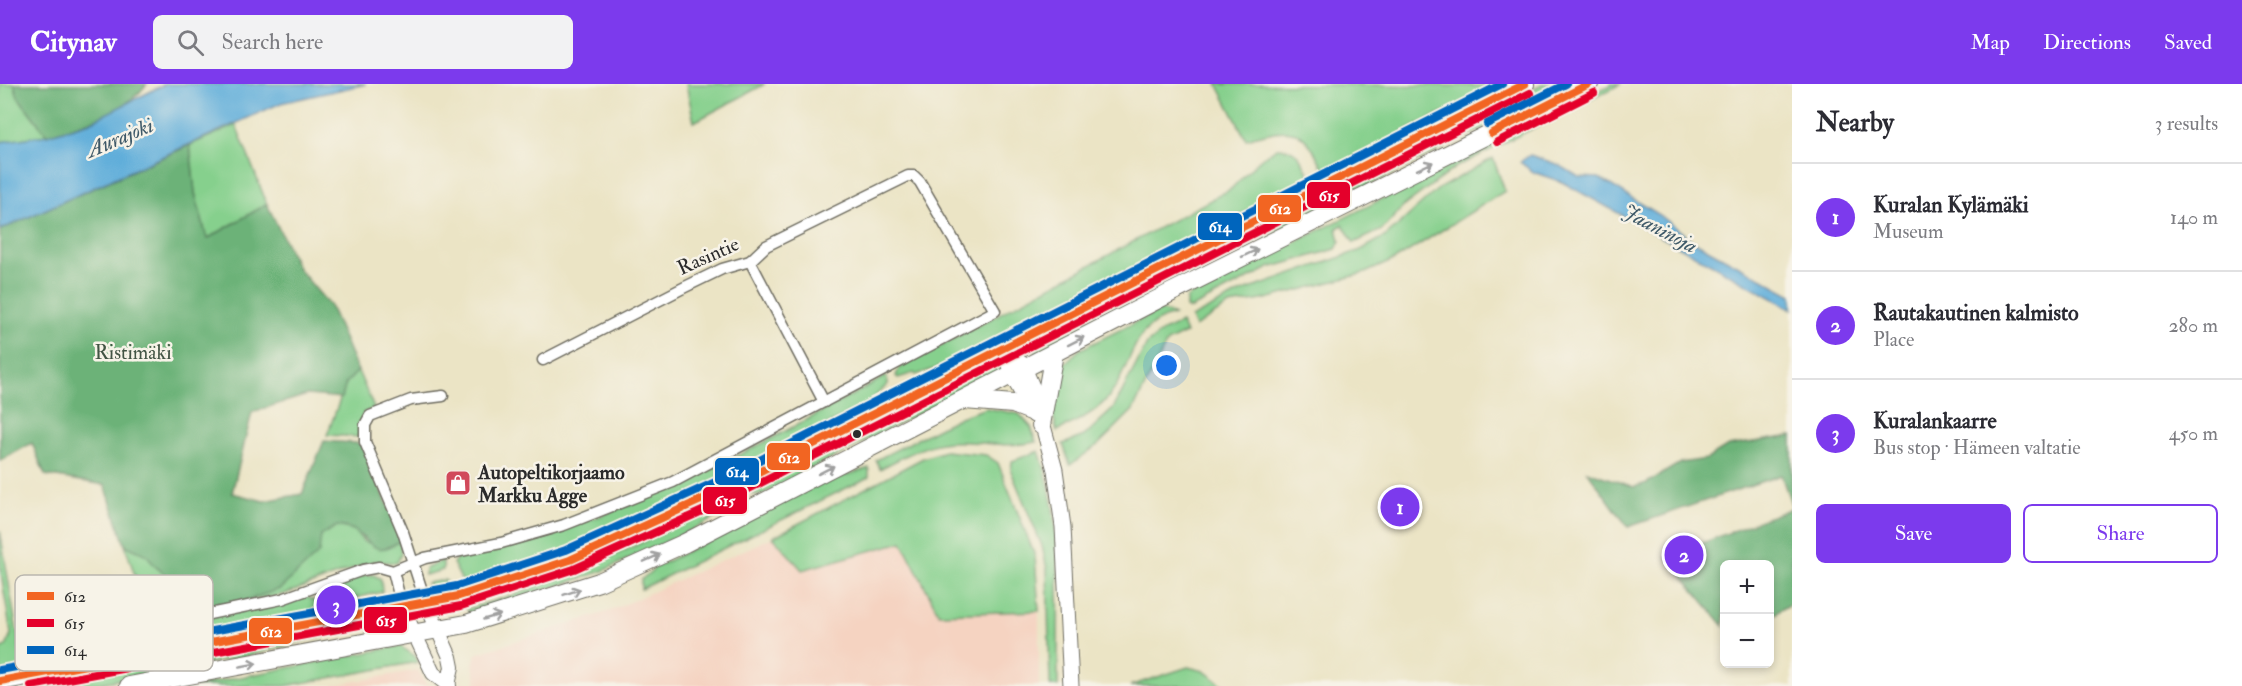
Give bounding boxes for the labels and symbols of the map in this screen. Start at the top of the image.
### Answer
water label: Aurajoki [81,112,158,165]
one-way arrow [1415,160,1433,172]
line badge: 615 [1306,181,1351,209]
text: 615 [1319,186,1340,206]
line badge: 612 [1257,194,1302,223]
water label: Jaaninoja [1618,198,1702,260]
text: 612 [1269,199,1291,219]
line badge: 614 [1197,212,1243,241]
text: 614 [1209,217,1233,237]
street label: Rasintie [673,231,743,281]
one-way arrow [1241,247,1258,259]
one-way arrow [1067,335,1085,347]
park label: Ristimäki [95,340,171,365]
your location [1152,351,1181,380]
unlabelled marker [851,428,863,440]
line badge: 612 [766,442,811,471]
text: 612 [778,448,800,468]
line badge: 614 [714,457,760,486]
place label: Autopeltikorjaamo Markku Agge [477,460,625,509]
text: 614 [726,462,750,482]
one-way arrow [817,464,835,476]
shop icon: Autopeltikorjaamo Markku Agge [443,468,473,498]
pin: 1 [1380,484,1420,530]
line badge: 615 [702,486,748,515]
text: 615 [715,491,736,511]
pin: 2 [1664,532,1704,578]
one-way arrow [643,552,661,563]
legend [15,575,213,671]
pin: 3 [316,582,356,628]
one-way arrow [562,585,581,596]
text: 612 [64,587,86,607]
line badge: 615 [363,606,408,634]
one-way arrow [482,610,501,622]
text: 615 [376,611,397,631]
text: 615 [64,614,85,634]
line badge: 612 [248,617,293,645]
text: 612 [260,622,282,642]
text: 614 [64,641,88,661]
one-way arrow [238,660,258,671]

